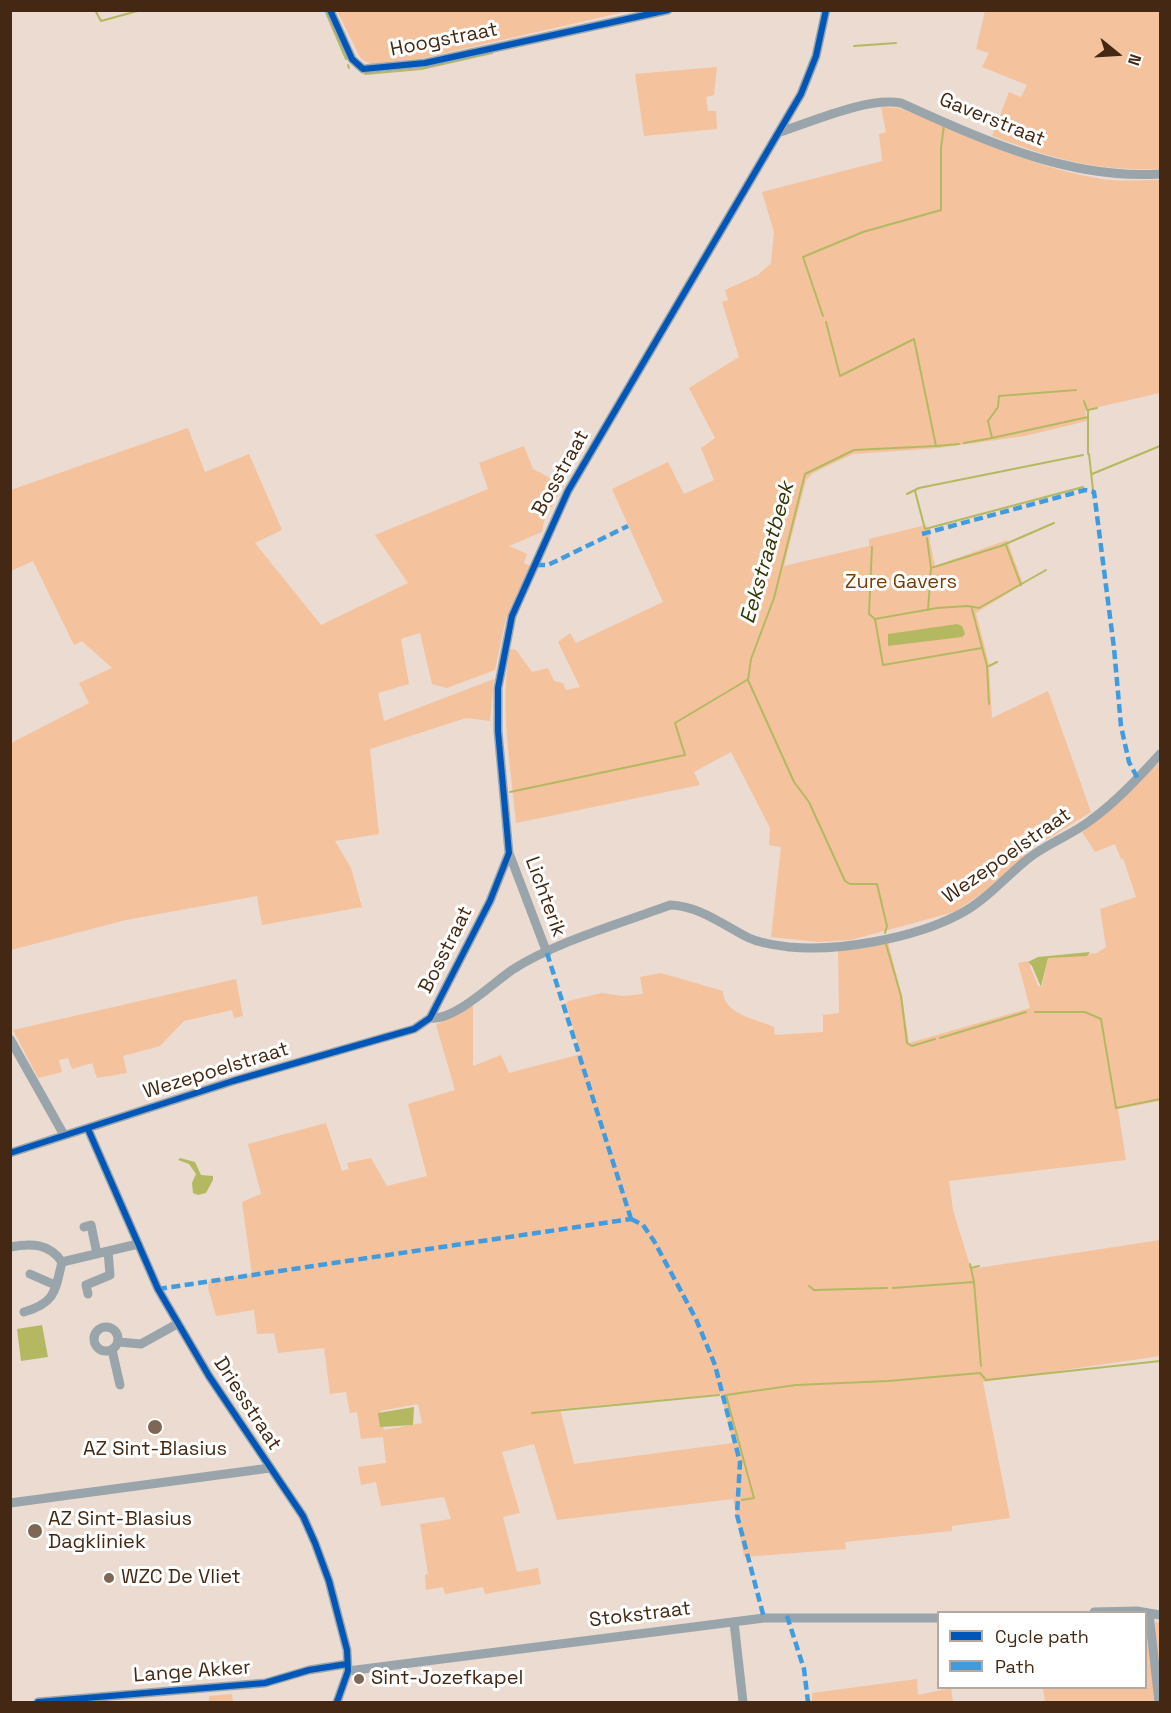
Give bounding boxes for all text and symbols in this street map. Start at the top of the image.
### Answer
street label: Hoogstraat [388,18,500,62]
north arrow [1087,24,1147,84]
text: N [1123,51,1146,68]
street label: Gaverstraat [936,88,1048,152]
street label: Bosstraat [528,426,594,520]
water label: Eekstraatbeek [736,479,800,627]
park label: Zure Gavers [845,571,957,595]
street label: Wezepoelstraat [938,803,1076,909]
street label: Lichterik [519,854,571,940]
street label: Bosstraat [414,902,478,998]
street label: Wezepoelstraat [140,1037,292,1105]
street label: Driesstraat [208,1353,286,1455]
marker: AZ Sint-Blasius [146,1418,164,1436]
place label: AZ Sint-Blasius [83,1438,227,1462]
place label: AZ Sint-Blasius Dagkliniek [48,1508,192,1555]
marker: AZ Sint-Blasius Dagkliniek [26,1522,44,1540]
place label: WZC De Vliet [121,1566,241,1590]
marker: WZC De Vliet [102,1571,116,1585]
street label: Stokstraat [588,1597,692,1633]
legend [937,1611,1147,1689]
text: Cycle path [995,1625,1089,1648]
text: Path [995,1655,1035,1678]
street label: Lange Akker [133,1656,251,1688]
place label: Sint-Jozefkapel [371,1667,523,1691]
marker: Sint-Jozefkapel [352,1672,366,1686]

